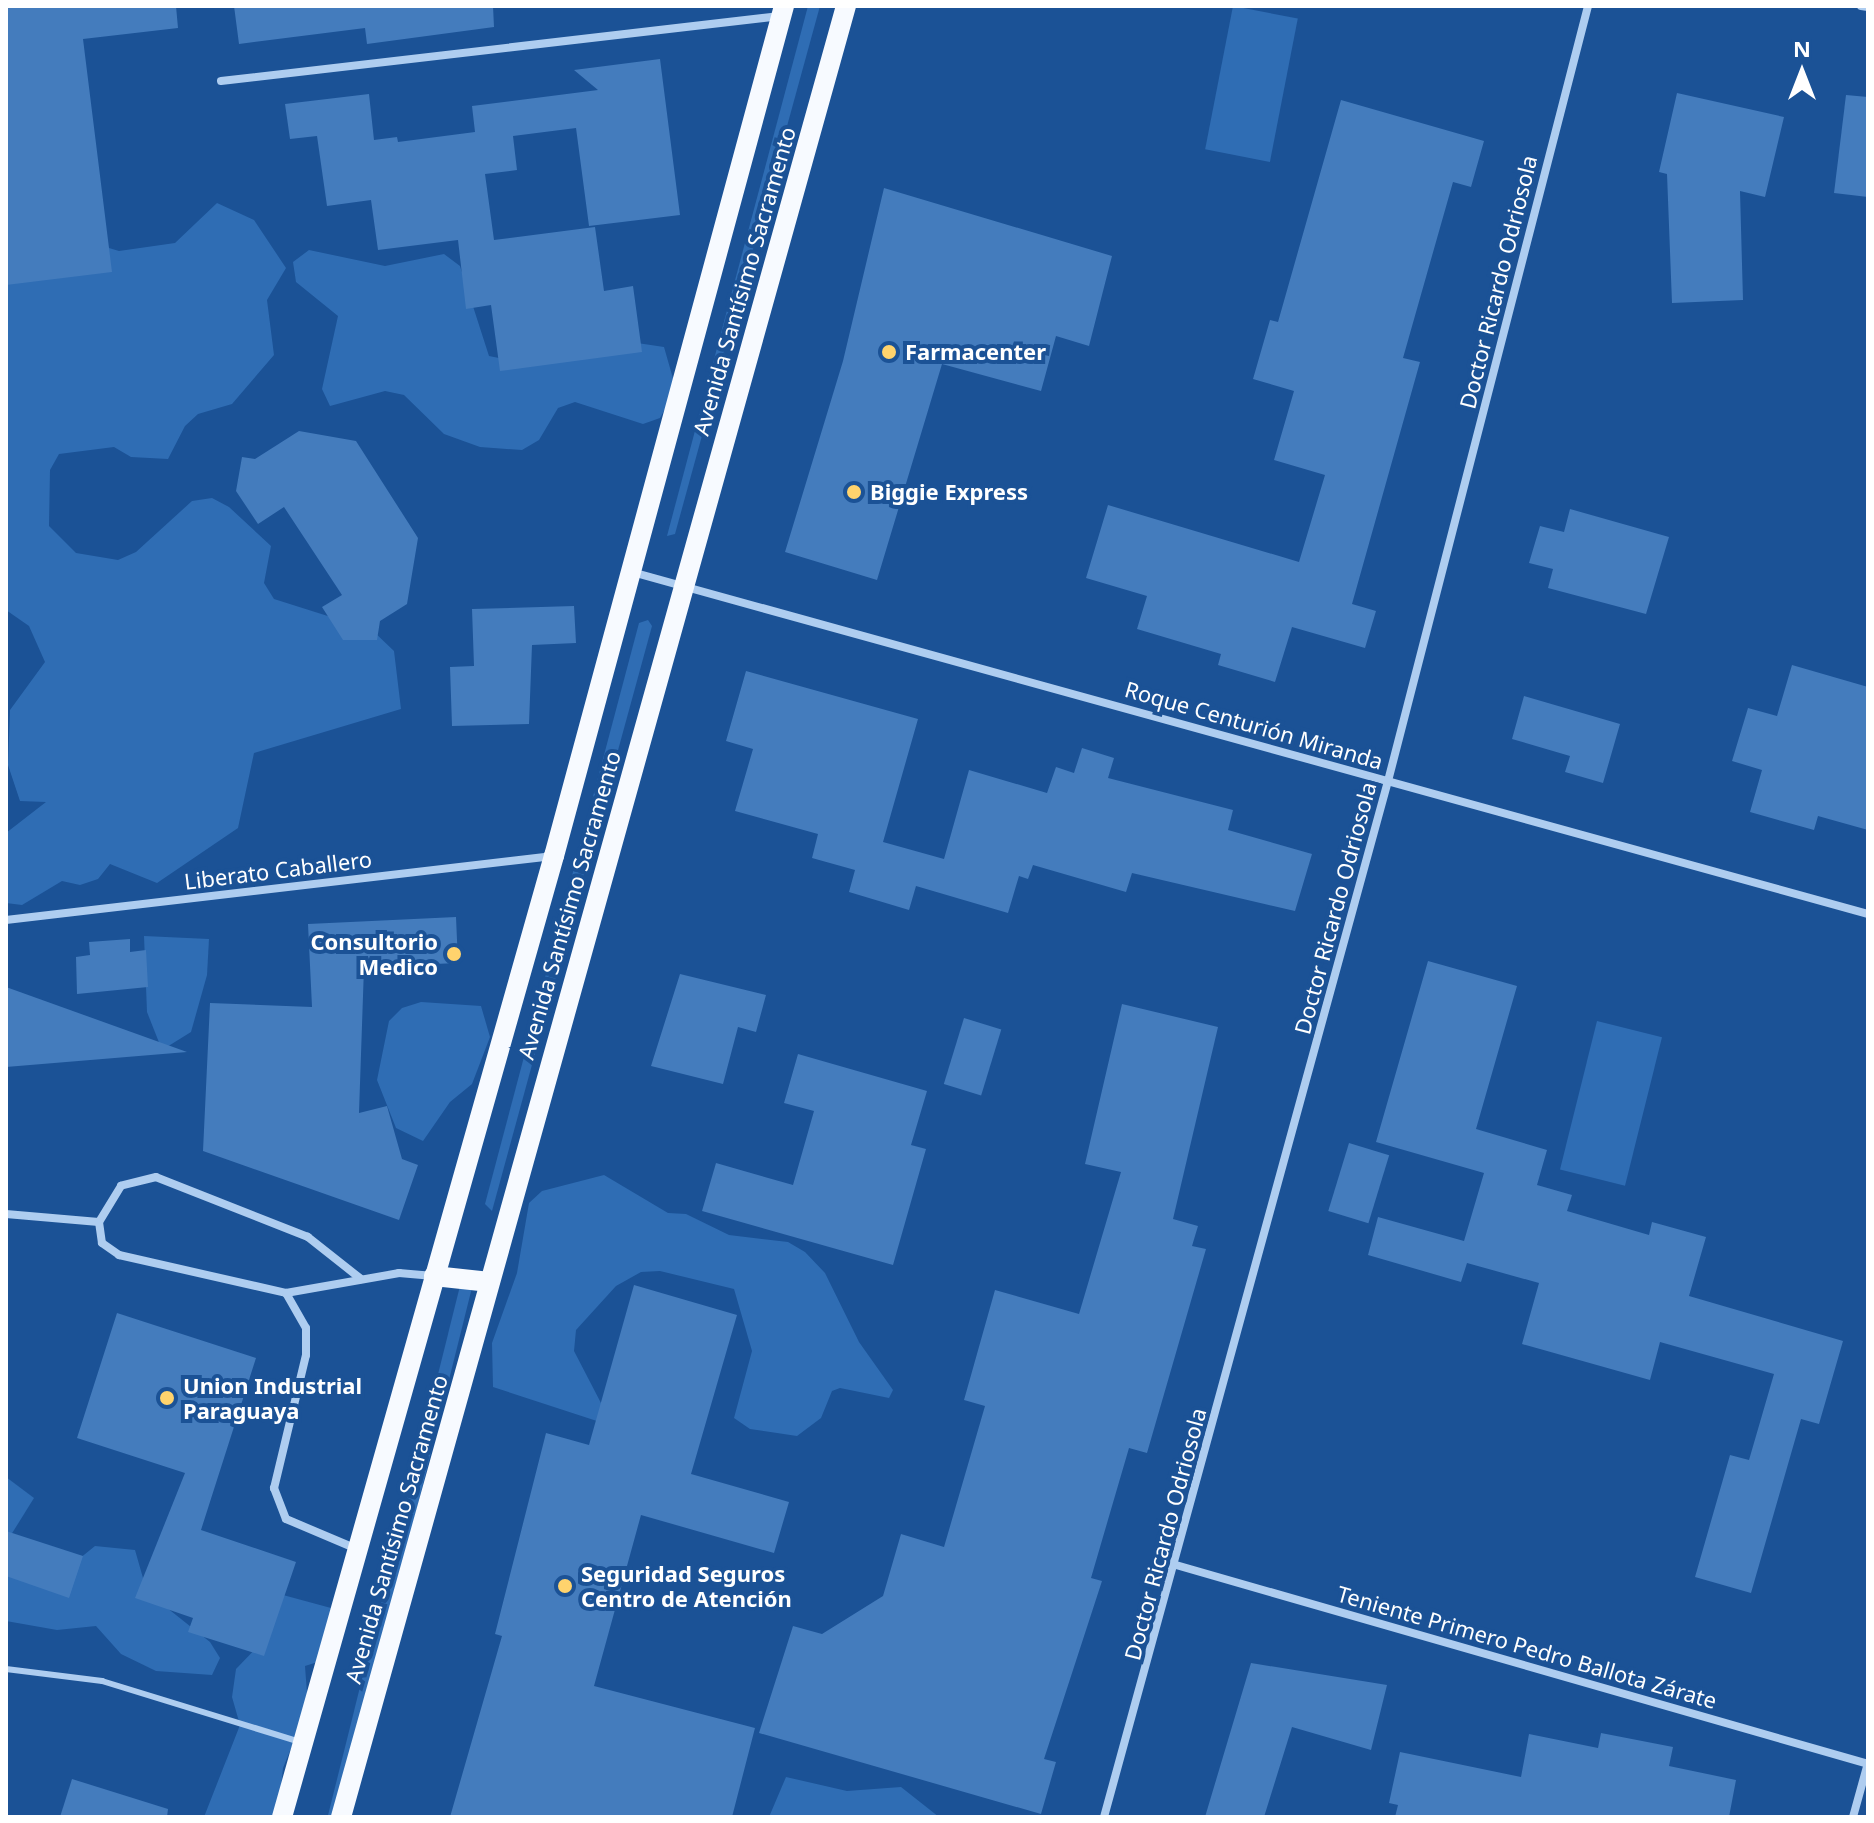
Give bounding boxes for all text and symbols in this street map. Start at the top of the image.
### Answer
north arrow [1762,32,1842,112]
text: N [1793,33,1811,63]
street label: Avenida Santísimo Sacramento [687,124,801,438]
street label: Doctor Ricardo Odriosola [1454,153,1542,411]
place label: Farmacenter [905,339,1046,365]
marker: Farmacenter [880,343,898,361]
place label: Biggie Express [870,479,1028,505]
marker: Biggie Express [845,483,863,501]
street label: Roque Centurión Miranda [1122,675,1386,775]
street label: Avenida Santísimo Sacramento [512,748,626,1062]
street label: Doctor Ricardo Odriosola [1289,779,1381,1037]
street label: Liberato Caballero [183,845,373,895]
place label: Consultorio Medico [310,928,438,980]
marker: Consultorio Medico [445,945,463,963]
place label: Union Industrial Paraguaya [183,1372,362,1424]
street label: Avenida Santísimo Sacramento [339,1372,453,1686]
marker: Union Industrial Paraguaya [158,1389,176,1407]
street label: Doctor Ricardo Odriosola [1119,1405,1211,1663]
place label: Seguridad Seguros Centro de Atención [581,1560,792,1612]
marker: Seguridad Seguros Centro de Atención [556,1577,574,1595]
street label: Teniente Primero Pedro Ballota Zárate [1334,1580,1720,1714]

